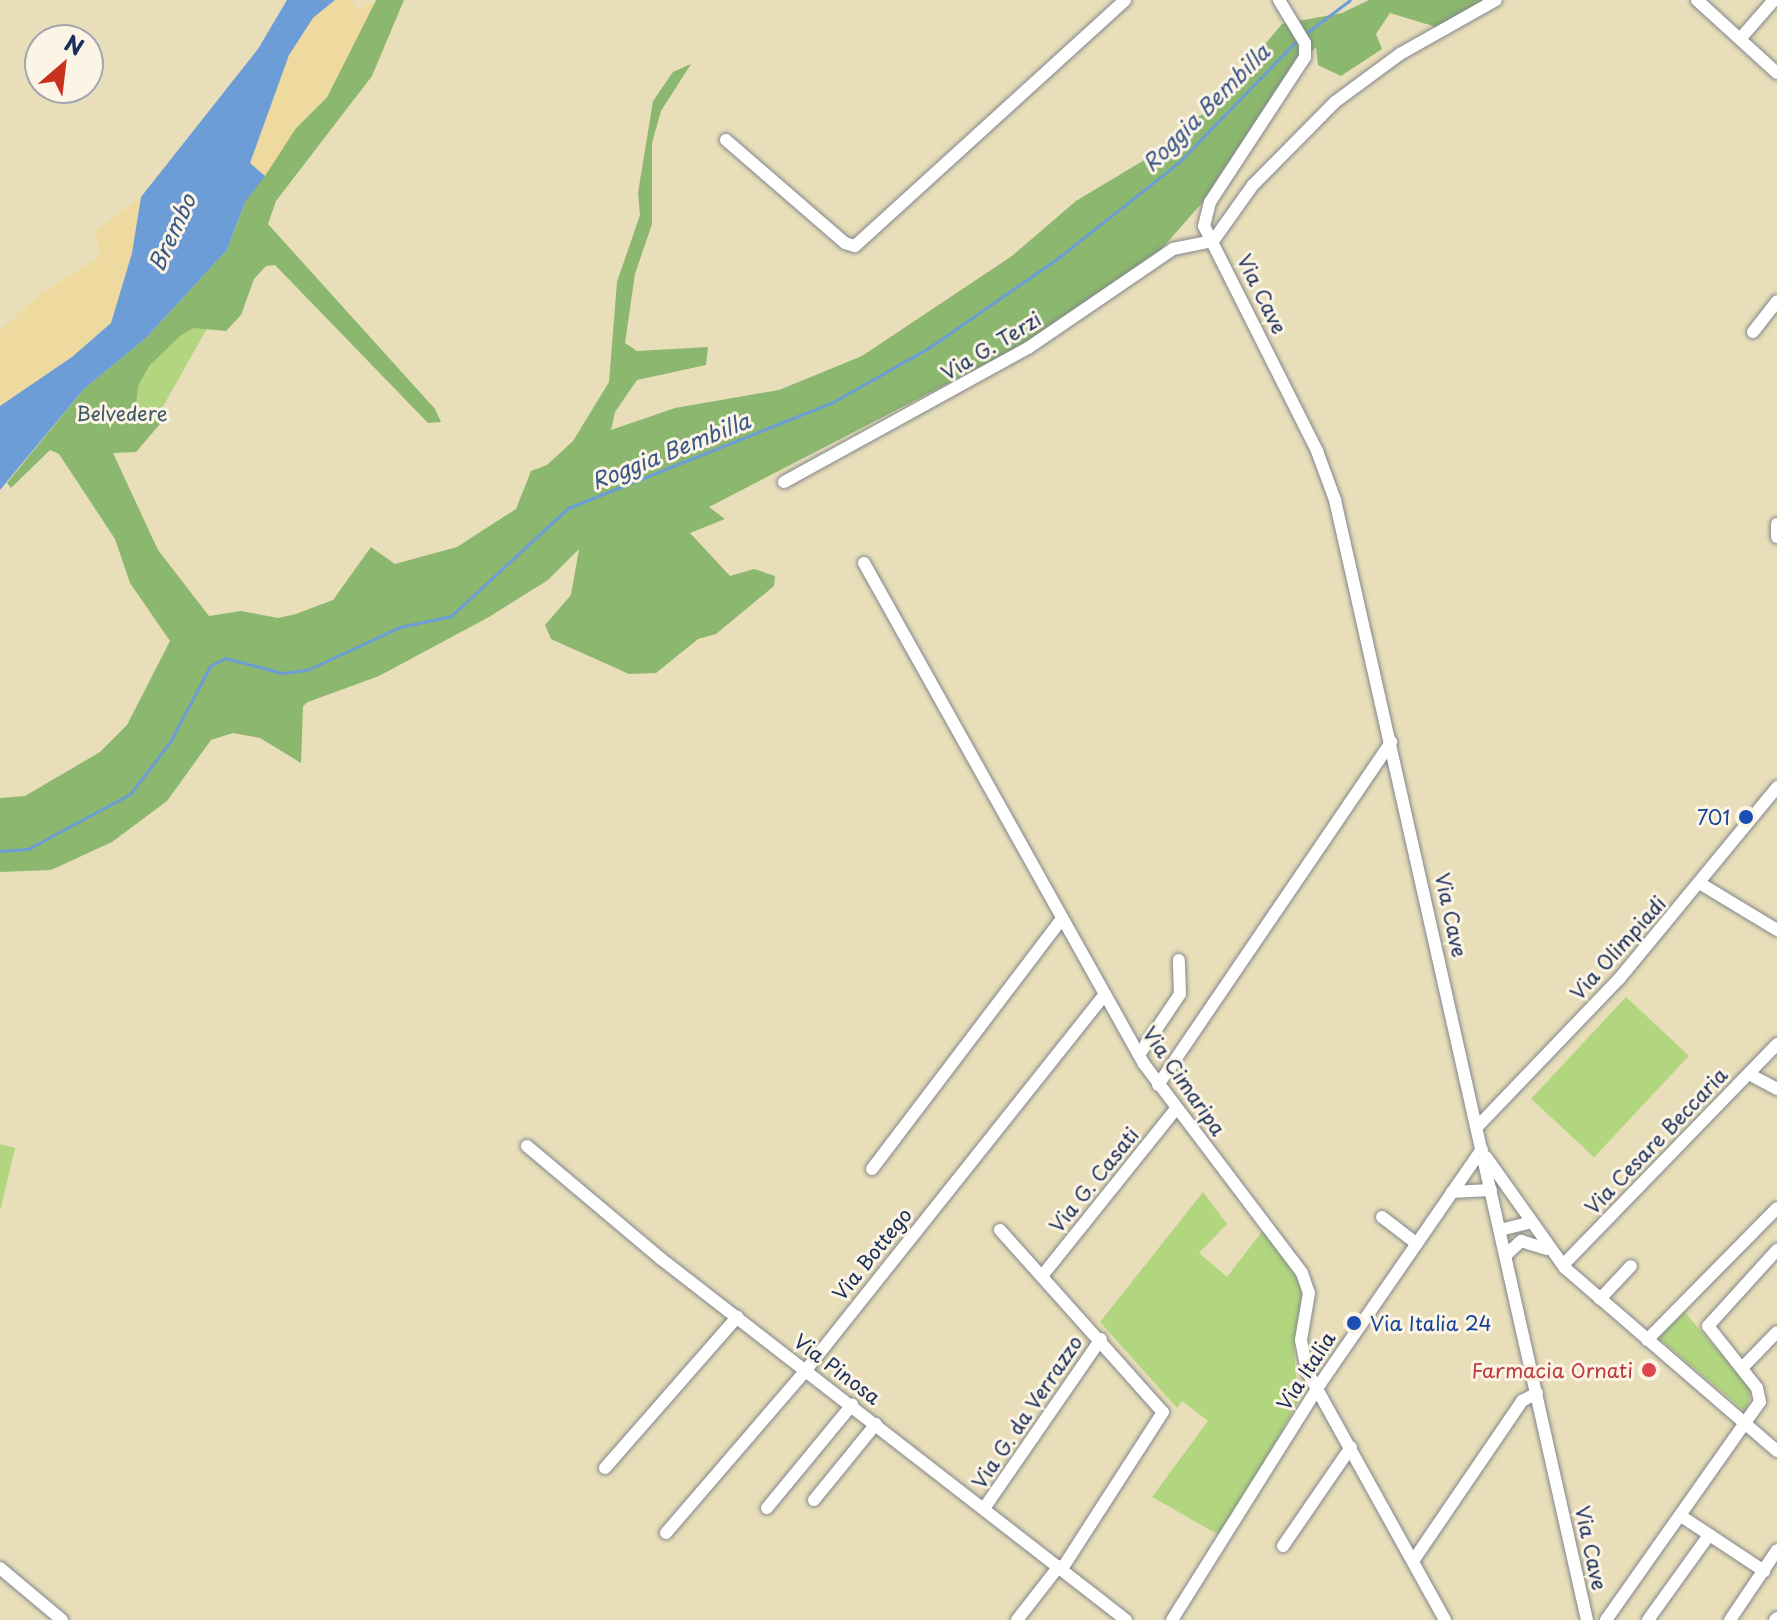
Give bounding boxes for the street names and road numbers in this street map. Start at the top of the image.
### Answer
street label: Via Cave [1232,250,1292,338]
street label: Via G. Terzi [936,307,1046,385]
street label: Via Cave [1430,871,1472,959]
street label: Via Olimpiadi [1565,892,1671,1004]
street label: Via Cimaripa [1138,1022,1230,1140]
street label: Via Cesare Beccaria [1580,1063,1732,1219]
street label: Via G. Casati [1044,1122,1144,1238]
street label: Via Bottego [827,1203,917,1305]
street label: Via Italia [1272,1328,1340,1414]
street label: Via Pinosa [789,1329,885,1409]
street label: Via G. da Verrazzo [966,1330,1088,1494]
street label: Via Cave [1570,1504,1612,1592]

